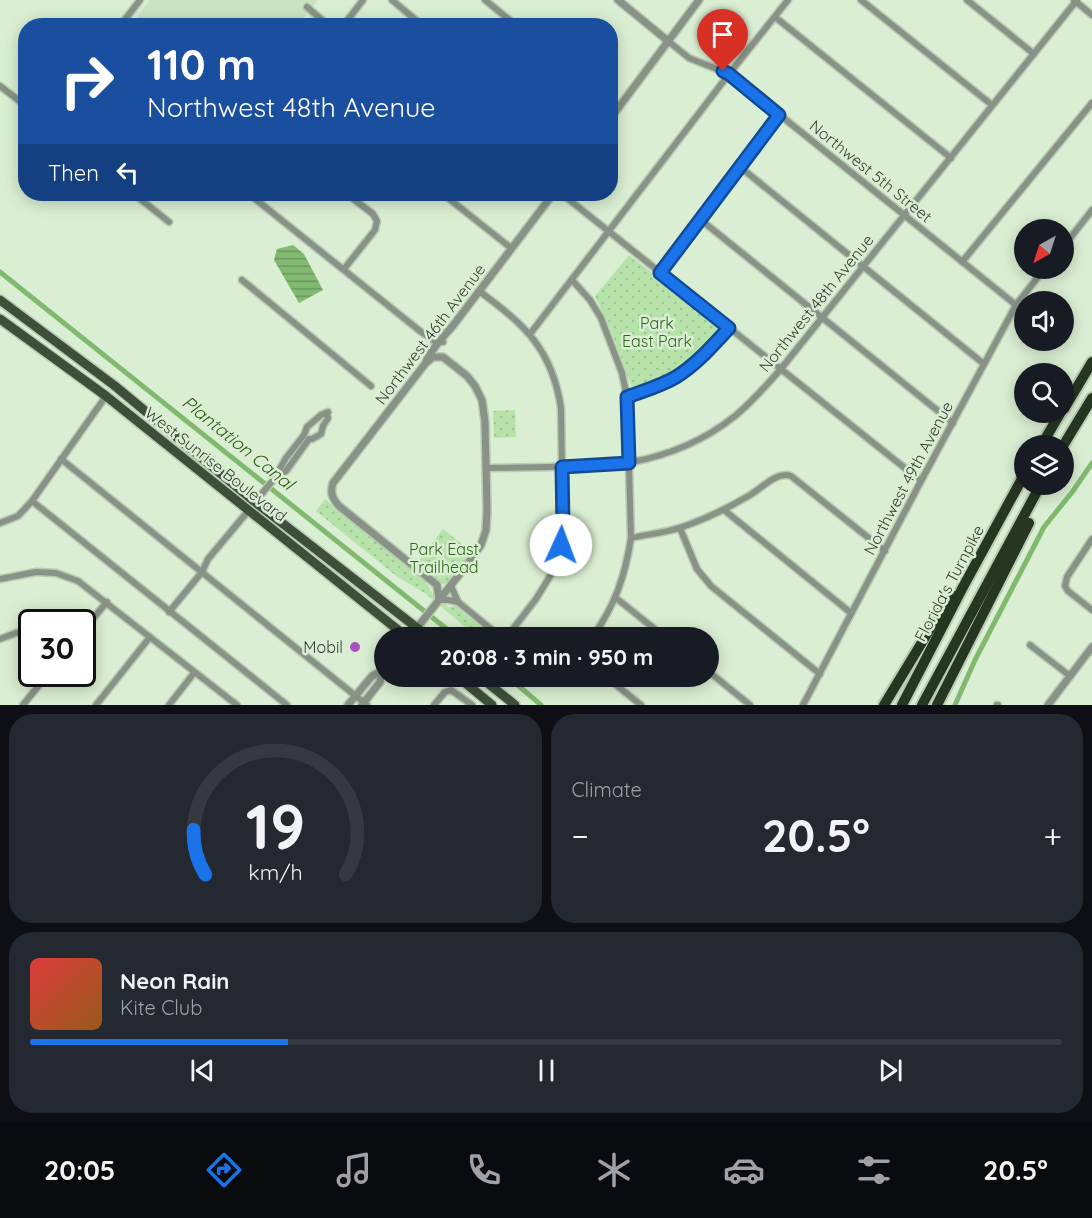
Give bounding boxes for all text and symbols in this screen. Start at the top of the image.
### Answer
pin [697,9,748,71]
icon: arrive [706,18,739,51]
text: 110 m [147,38,256,91]
icon: right [48,42,126,120]
text: Northwest 48th Avenue [147,90,436,124]
street label: Northwest 5th Street [806,115,936,227]
icon: left [111,156,144,189]
text: Then [48,159,99,187]
north arrow [1014,219,1074,279]
map controls [1014,219,1074,495]
street label: Northwest 48th Avenue [754,230,878,376]
street label: Northwest 46th Avenue [371,260,489,408]
button: sound [1014,291,1074,351]
park label: Park East Park [622,313,692,351]
button: search [1014,363,1074,423]
water label: Plantation Canal [178,390,300,496]
street label: Northwest 49th Avenue [859,398,957,558]
street label: West Sunrise Boulevard [141,402,291,526]
button: layers [1014,435,1074,495]
position arrow [529,513,593,577]
street label: Florida's Turnpike [910,521,988,645]
park label: Park East Trailhead [409,539,479,577]
speed limit sign: 30 [18,609,96,687]
place label: Mobil [303,637,343,657]
marker: Mobil [348,640,362,654]
text: 20:08 · 3 min · 950 m [440,643,653,671]
text: Climate [572,777,642,802]
text: 19 [245,787,305,865]
text: 20.5° [762,807,870,863]
text: − [572,815,589,856]
text: + [1043,815,1062,856]
text: km/h [248,860,302,886]
text: Neon Rain [120,967,229,995]
text: Kite Club [120,995,202,1020]
icon: previous [186,1054,219,1087]
icon: pause [530,1054,563,1087]
icon: next [874,1054,907,1087]
icon: directions [203,1149,245,1191]
icon: music [333,1149,375,1191]
icon: phone [463,1149,505,1191]
icon: climate [593,1149,635,1191]
icon: car [723,1149,765,1191]
icon: filters [853,1149,895,1191]
text: 20:05 [44,1153,115,1187]
text: 20.5° [983,1153,1048,1187]

